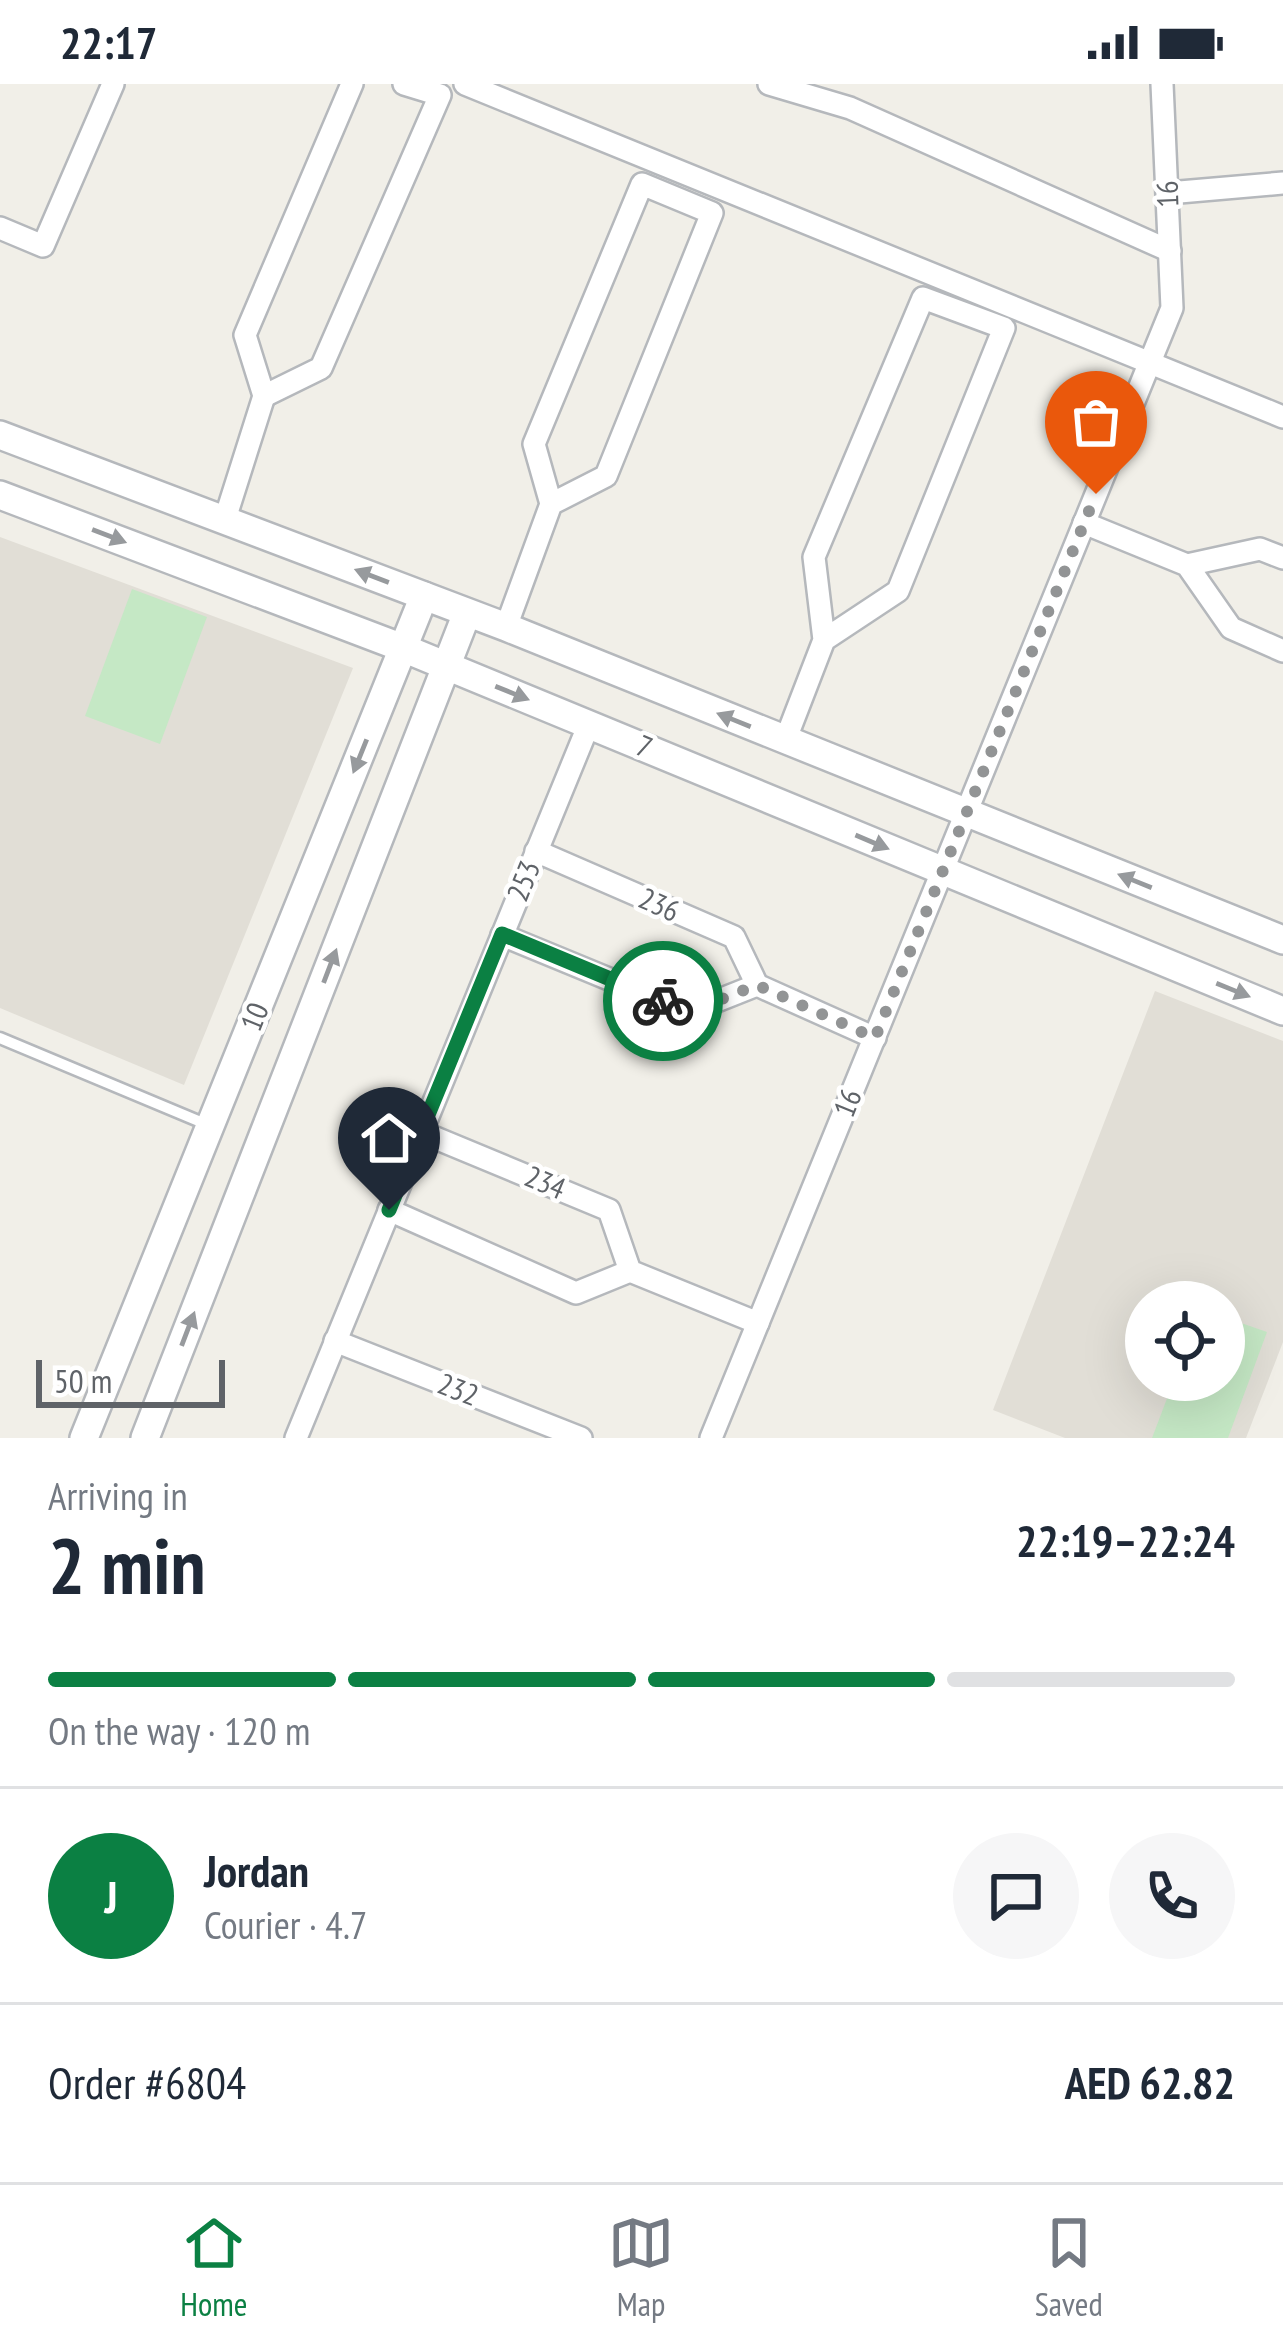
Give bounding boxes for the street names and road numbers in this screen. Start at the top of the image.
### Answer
street label: 16 [1147,180,1186,208]
street label: 7 [631,725,658,766]
street label: 253 [497,854,548,907]
street label: 236 [633,878,686,930]
street label: 10 [230,997,277,1036]
street label: 16 [823,1083,870,1122]
street label: 234 [519,1156,572,1207]
street label: 232 [433,1363,484,1414]

